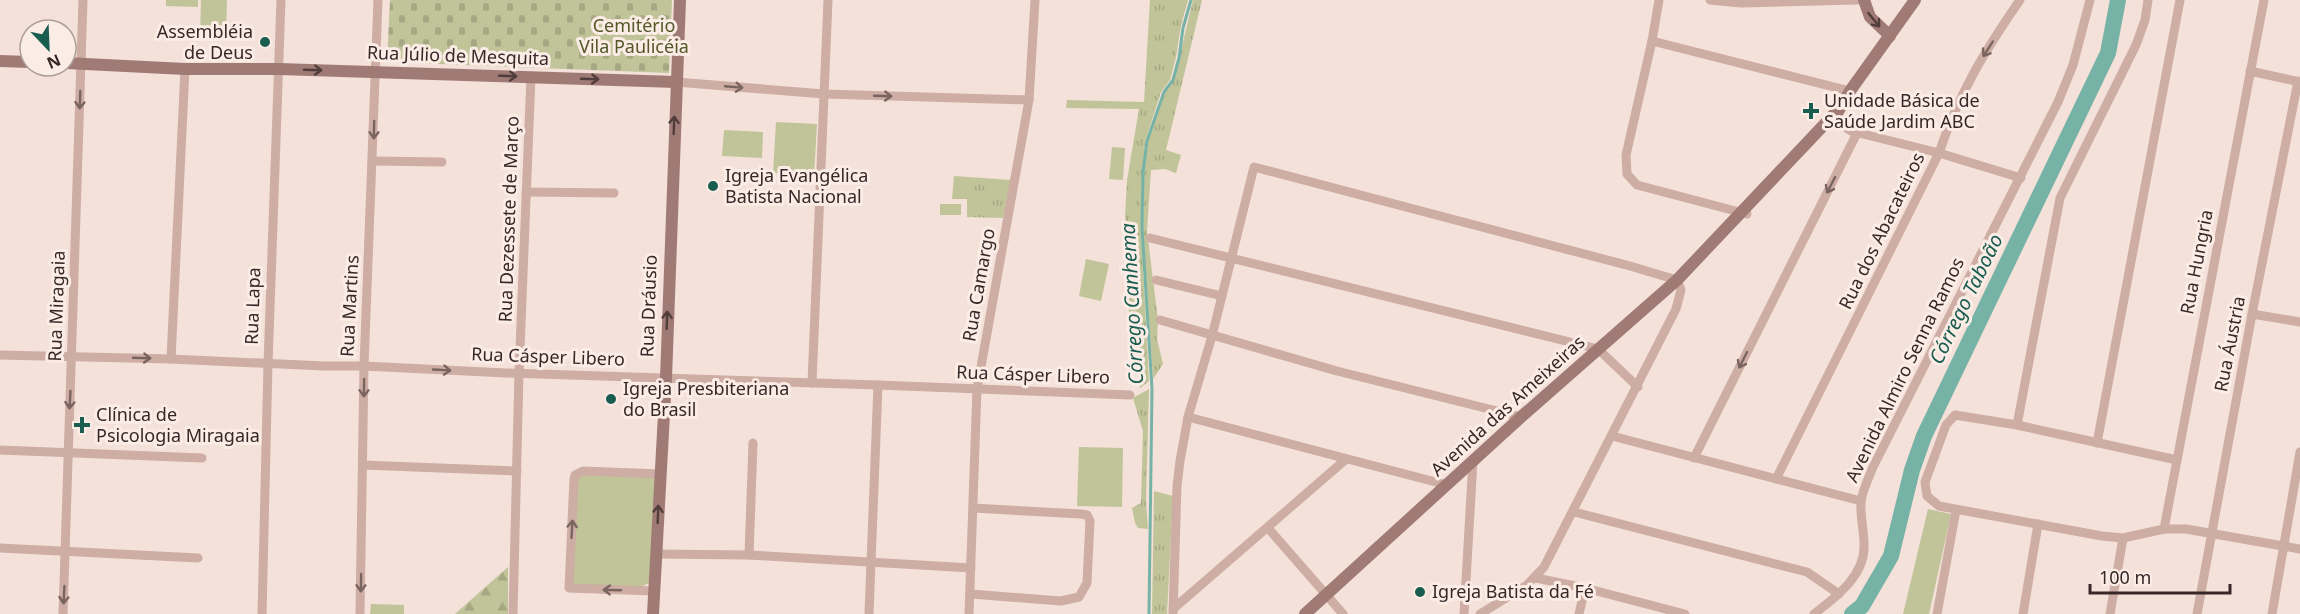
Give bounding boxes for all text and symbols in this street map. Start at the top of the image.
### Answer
one-way arrow [1868,12,1881,28]
park label: Cemitério Vila Paulicéia [579,13,689,58]
north arrow [18,18,78,78]
place label: Assembléia de Deus [157,19,253,64]
marker: Assembléia de Deus [258,35,272,49]
street label: Rua Júlio de Mesquita [366,40,550,70]
one-way arrow [1982,40,1994,56]
text: N [44,49,64,74]
one-way arrow [303,65,323,76]
one-way arrow [498,70,518,81]
one-way arrow [579,73,599,84]
one-way arrow [723,82,743,93]
place label: Unidade Básica de Saúde Jardim ABC [1824,88,1980,133]
one-way arrow [75,90,86,110]
one-way arrow [872,90,892,102]
marker: Unidade Básica de Saúde Jardim ABC [1802,102,1820,120]
street label: Rua Dezessete de Março [492,115,524,323]
one-way arrow [668,115,680,135]
one-way arrow [368,120,379,140]
street label: Rua dos Abacateiros [1833,148,1930,313]
place label: Igreja Evangélica Batista Nacional [725,163,868,208]
one-way arrow [1824,176,1836,194]
marker: Igreja Evangélica Batista Nacional [706,179,720,193]
street label: Rua Hungria [2174,208,2218,316]
water label: Córrego Canhema [1114,223,1149,385]
street label: Rua Camargo [956,226,1000,343]
water label: Córrego Taboão [1922,229,2009,368]
street label: Rua Miragaia [42,250,70,362]
street label: Avenida Almiro Senna Ramos [1839,253,1969,486]
street label: Rua Martins [334,254,364,357]
street label: Rua Dráusio [634,254,662,358]
street label: Rua Lapa [239,267,265,345]
street label: Rua Áustria [2208,294,2250,394]
one-way arrow [661,310,673,330]
street label: Avenida das Ameixeiras [1425,330,1590,481]
street label: Rua Cásper Libero [471,341,625,371]
one-way arrow [1737,350,1748,368]
one-way arrow [132,352,152,364]
street label: Rua Cásper Libero [956,359,1110,389]
one-way arrow [432,365,452,376]
place label: Igreja Presbiteriana do Brasil [623,376,789,421]
one-way arrow [358,378,369,398]
one-way arrow [65,390,76,410]
marker: Igreja Presbiteriana do Brasil [604,392,618,406]
place label: Clínica de Psicologia Miragaia [96,402,260,447]
marker: Clínica de Psicologia Miragaia [73,416,91,434]
one-way arrow [653,504,664,524]
one-way arrow [567,520,578,540]
scale bar [2090,557,2230,595]
text: 100 m [2099,565,2151,589]
one-way arrow [355,573,367,593]
place label: Igreja Batista da Fé [1432,579,1594,603]
one-way arrow [602,584,622,595]
one-way arrow [58,585,69,605]
marker: Igreja Batista da Fé [1413,585,1427,599]

